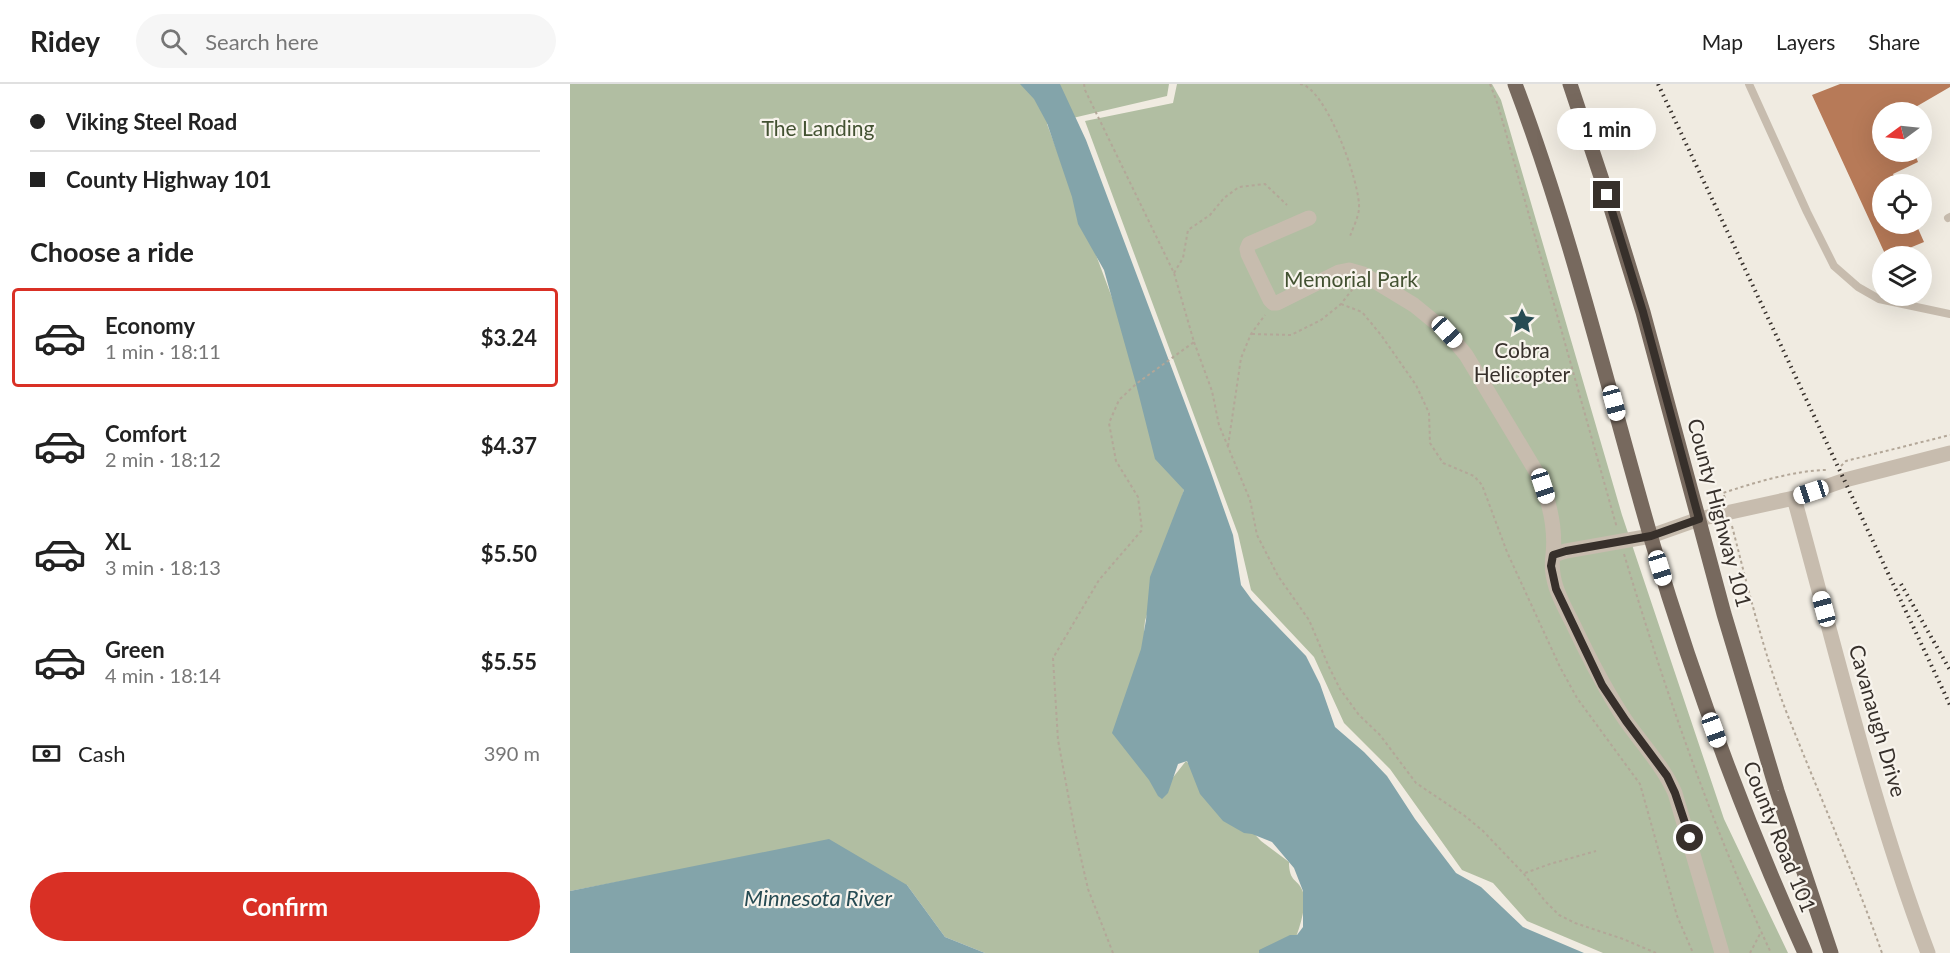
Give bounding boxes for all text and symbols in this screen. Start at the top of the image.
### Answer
search box [136,14,556,68]
text: Ridey [30,24,100,58]
icon: search [157,25,190,58]
text: Search here [205,28,319,55]
text: Map [1702,29,1743,54]
text: Layers [1776,29,1835,54]
text: Share [1868,29,1920,54]
north arrow [1872,102,1932,162]
map controls [1872,102,1932,306]
text: Viking Steel Road [66,108,237,135]
callout: 1 min [1558,108,1656,150]
park label: The Landing [762,115,874,140]
text: 1 min [1582,117,1631,141]
text: County Highway 101 [66,166,272,193]
button: locate [1872,174,1932,234]
route end [1593,181,1620,208]
text: Choose a ride [30,235,194,268]
button: layers [1872,246,1932,306]
park label: Memorial Park [1284,266,1418,291]
place icon: Cobra Helicopter [1507,306,1537,336]
icon: car [33,311,87,365]
text: Economy [105,312,195,339]
car [1428,313,1466,351]
text: $3.24 [481,324,537,351]
place label: Cobra Helicopter [1474,337,1571,386]
text: 1 min · 18:11 [105,339,221,363]
car [1601,383,1627,423]
street label: County Highway 101 [1683,415,1758,610]
icon: car [33,419,87,473]
text: Comfort [105,420,187,447]
text: $4.37 [481,432,537,459]
text: 2 min · 18:12 [105,447,221,471]
car [1529,466,1557,506]
car [1791,478,1831,506]
icon: car [33,527,87,581]
text: XL [105,528,131,555]
text: $5.50 [481,540,537,567]
car [1646,548,1674,588]
text: 3 min · 18:13 [105,555,221,579]
car [1811,589,1837,629]
icon: car [33,635,87,689]
text: Green [105,636,165,663]
street label: Cavanaugh Drive [1845,642,1912,800]
text: $5.55 [481,648,537,675]
text: 4 min · 18:14 [105,663,221,687]
car [1699,710,1729,750]
icon: cash [30,737,63,770]
text: Cash [78,740,125,767]
text: 390 m [484,741,540,765]
street label: County Road 101 [1739,757,1822,916]
route start [1676,824,1703,851]
button: Confirm [30,872,540,941]
water label: Minnesota River [744,884,892,911]

